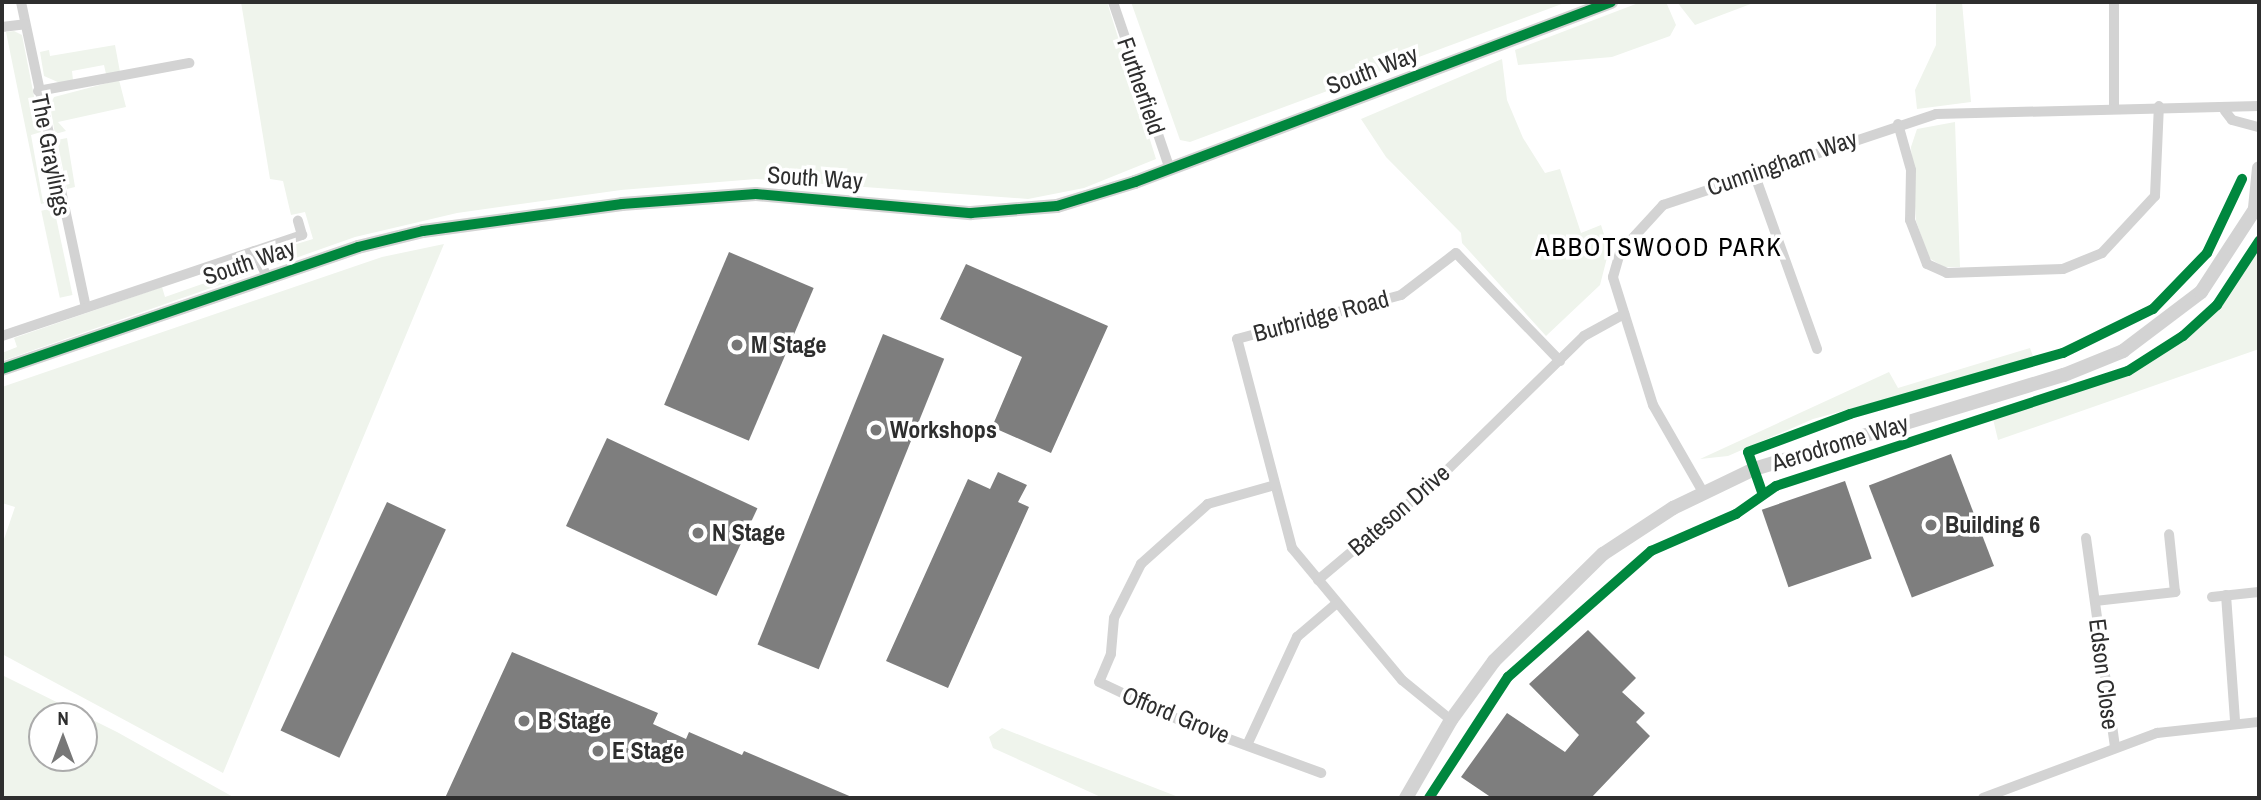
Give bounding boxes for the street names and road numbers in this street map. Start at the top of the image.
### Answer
street label: Furtherfield [1111,34,1171,138]
street label: South Way [1322,39,1422,101]
street label: The Graylings [25,92,77,218]
street label: Cunningham Way [1703,124,1861,202]
street label: South Way [766,160,864,196]
street label: South Way [199,233,299,291]
street label: Burbridge Road [1250,284,1392,348]
street label: Aerodrome Way [1768,409,1912,477]
street label: Bateson Drive [1342,458,1456,562]
street label: Edson Close [2083,617,2125,731]
street label: Offord Grove [1118,680,1234,750]

